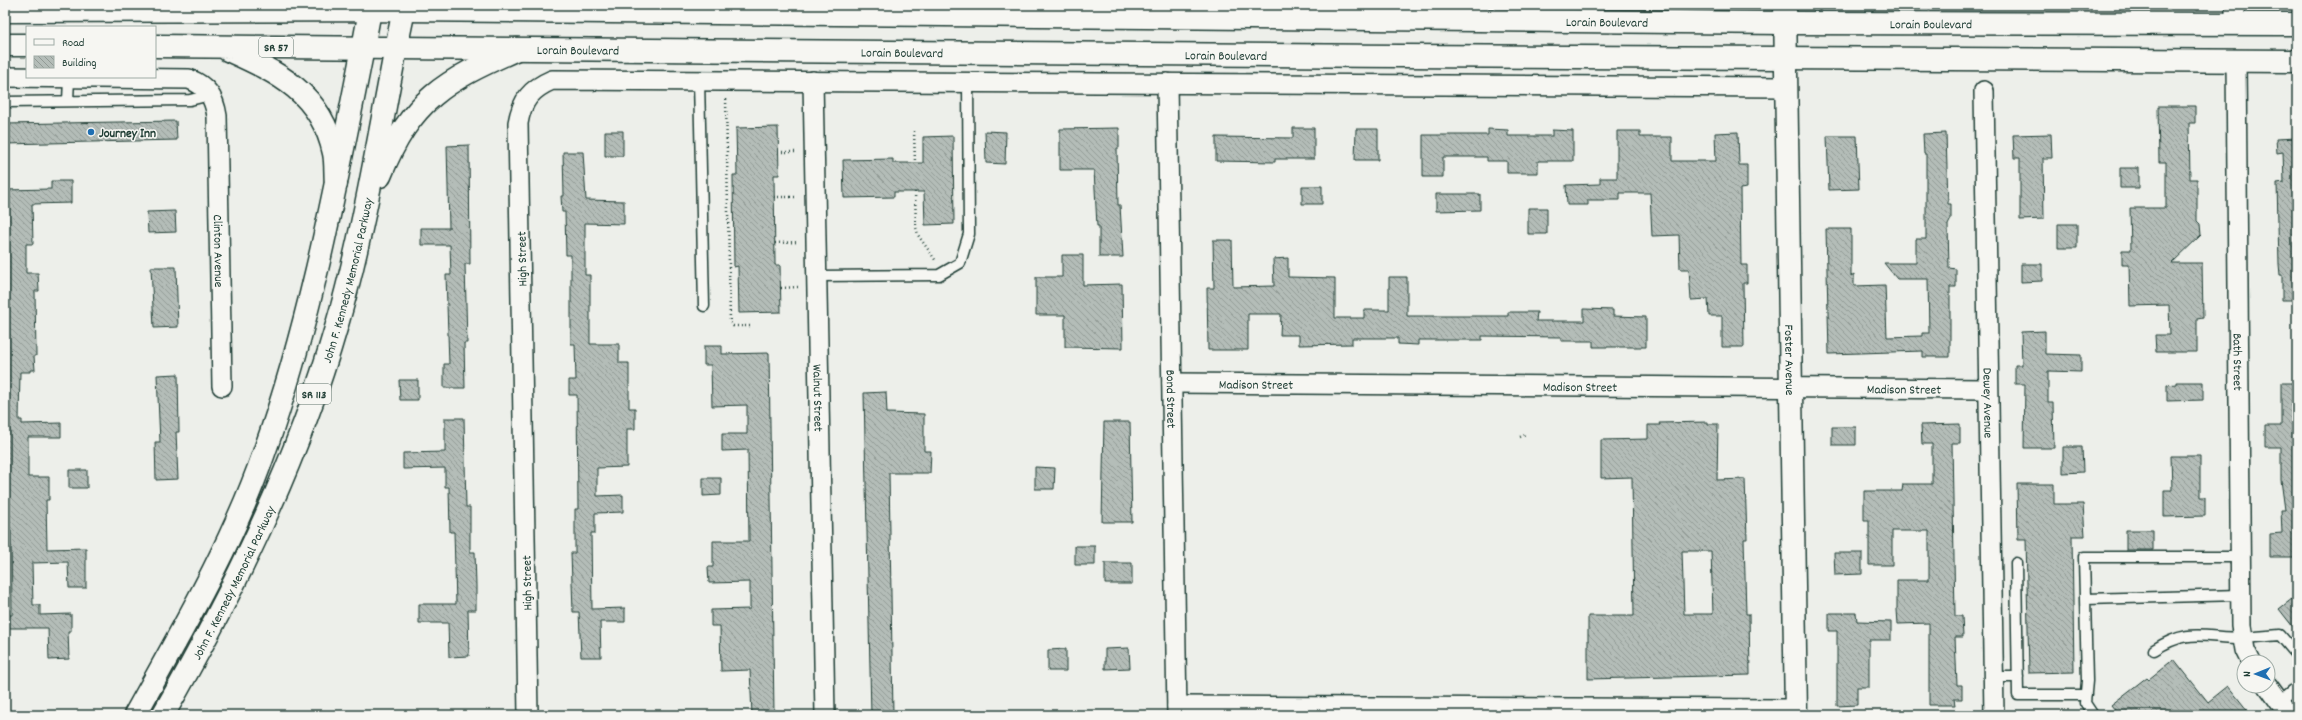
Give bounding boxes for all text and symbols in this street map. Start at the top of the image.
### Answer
street label: Lorain Boulevard [1566,14,1648,34]
street label: Lorain Boulevard [1890,16,1972,35]
legend [26,26,156,78]
text: Road [62,35,84,52]
road number: SR 57 [259,37,293,57]
street label: Lorain Boulevard [537,42,619,62]
street label: Lorain Boulevard [861,44,943,64]
street label: Lorain Boulevard [1185,47,1267,67]
text: Building [62,55,97,72]
place label: Journey Inn [99,125,156,144]
marker: Journey Inn [86,127,96,137]
street label: John F. Kennedy Memorial Parkway [319,196,379,366]
street label: Clinton Avenue [207,214,227,288]
street label: High Street [514,231,533,287]
street label: Foster Avenue [1778,324,1798,396]
street label: Bath Street [2226,333,2246,391]
street label: Walnut Street [806,364,827,432]
street label: Dewey Avenue [1976,368,1997,439]
street label: Bond Street [1160,369,1179,429]
street label: Madison Street [1219,376,1293,396]
street label: Madison Street [1543,379,1617,398]
street label: Madison Street [1867,381,1941,401]
road number: SR 113 [297,384,331,404]
street label: John F. Kennedy Memorial Parkway [189,503,282,664]
street label: High Street [519,555,538,611]
north arrow [2236,654,2276,694]
text: N [2240,671,2256,677]

